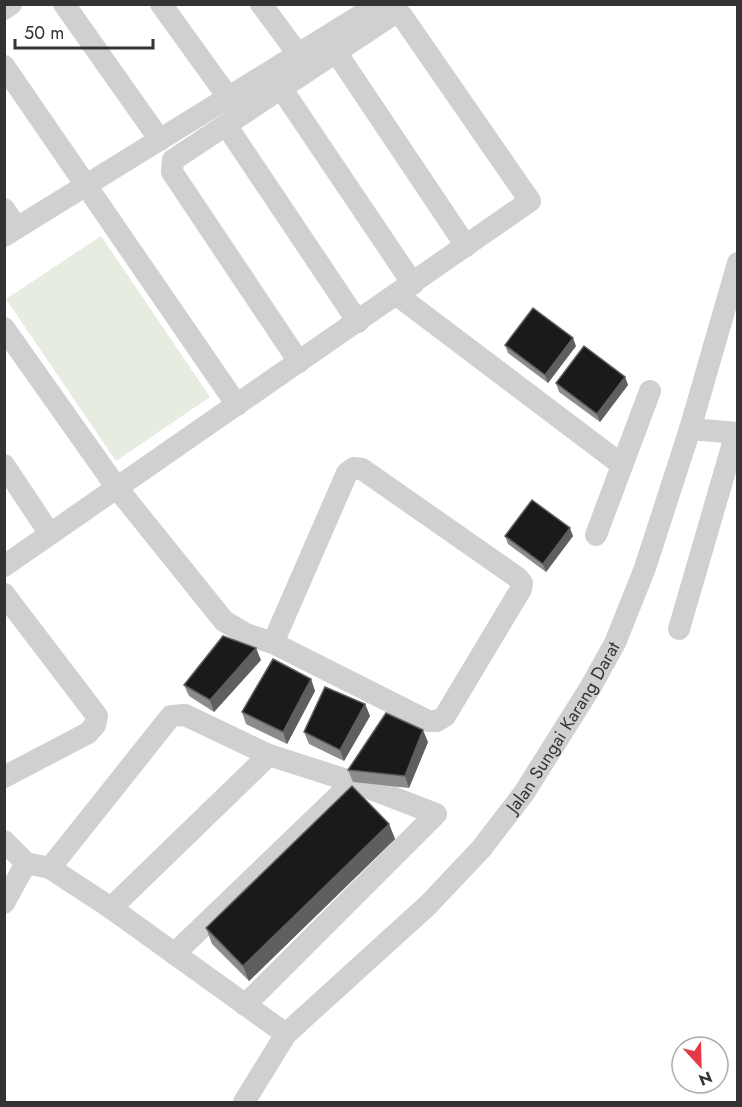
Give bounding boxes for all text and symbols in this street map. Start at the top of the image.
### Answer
scale bar [15,12,153,50]
text: 50 m [24,20,64,46]
street label: Jalan Sungai Karang Darat [499,636,627,820]
north arrow [670,1035,730,1095]
text: N [695,1065,716,1091]

